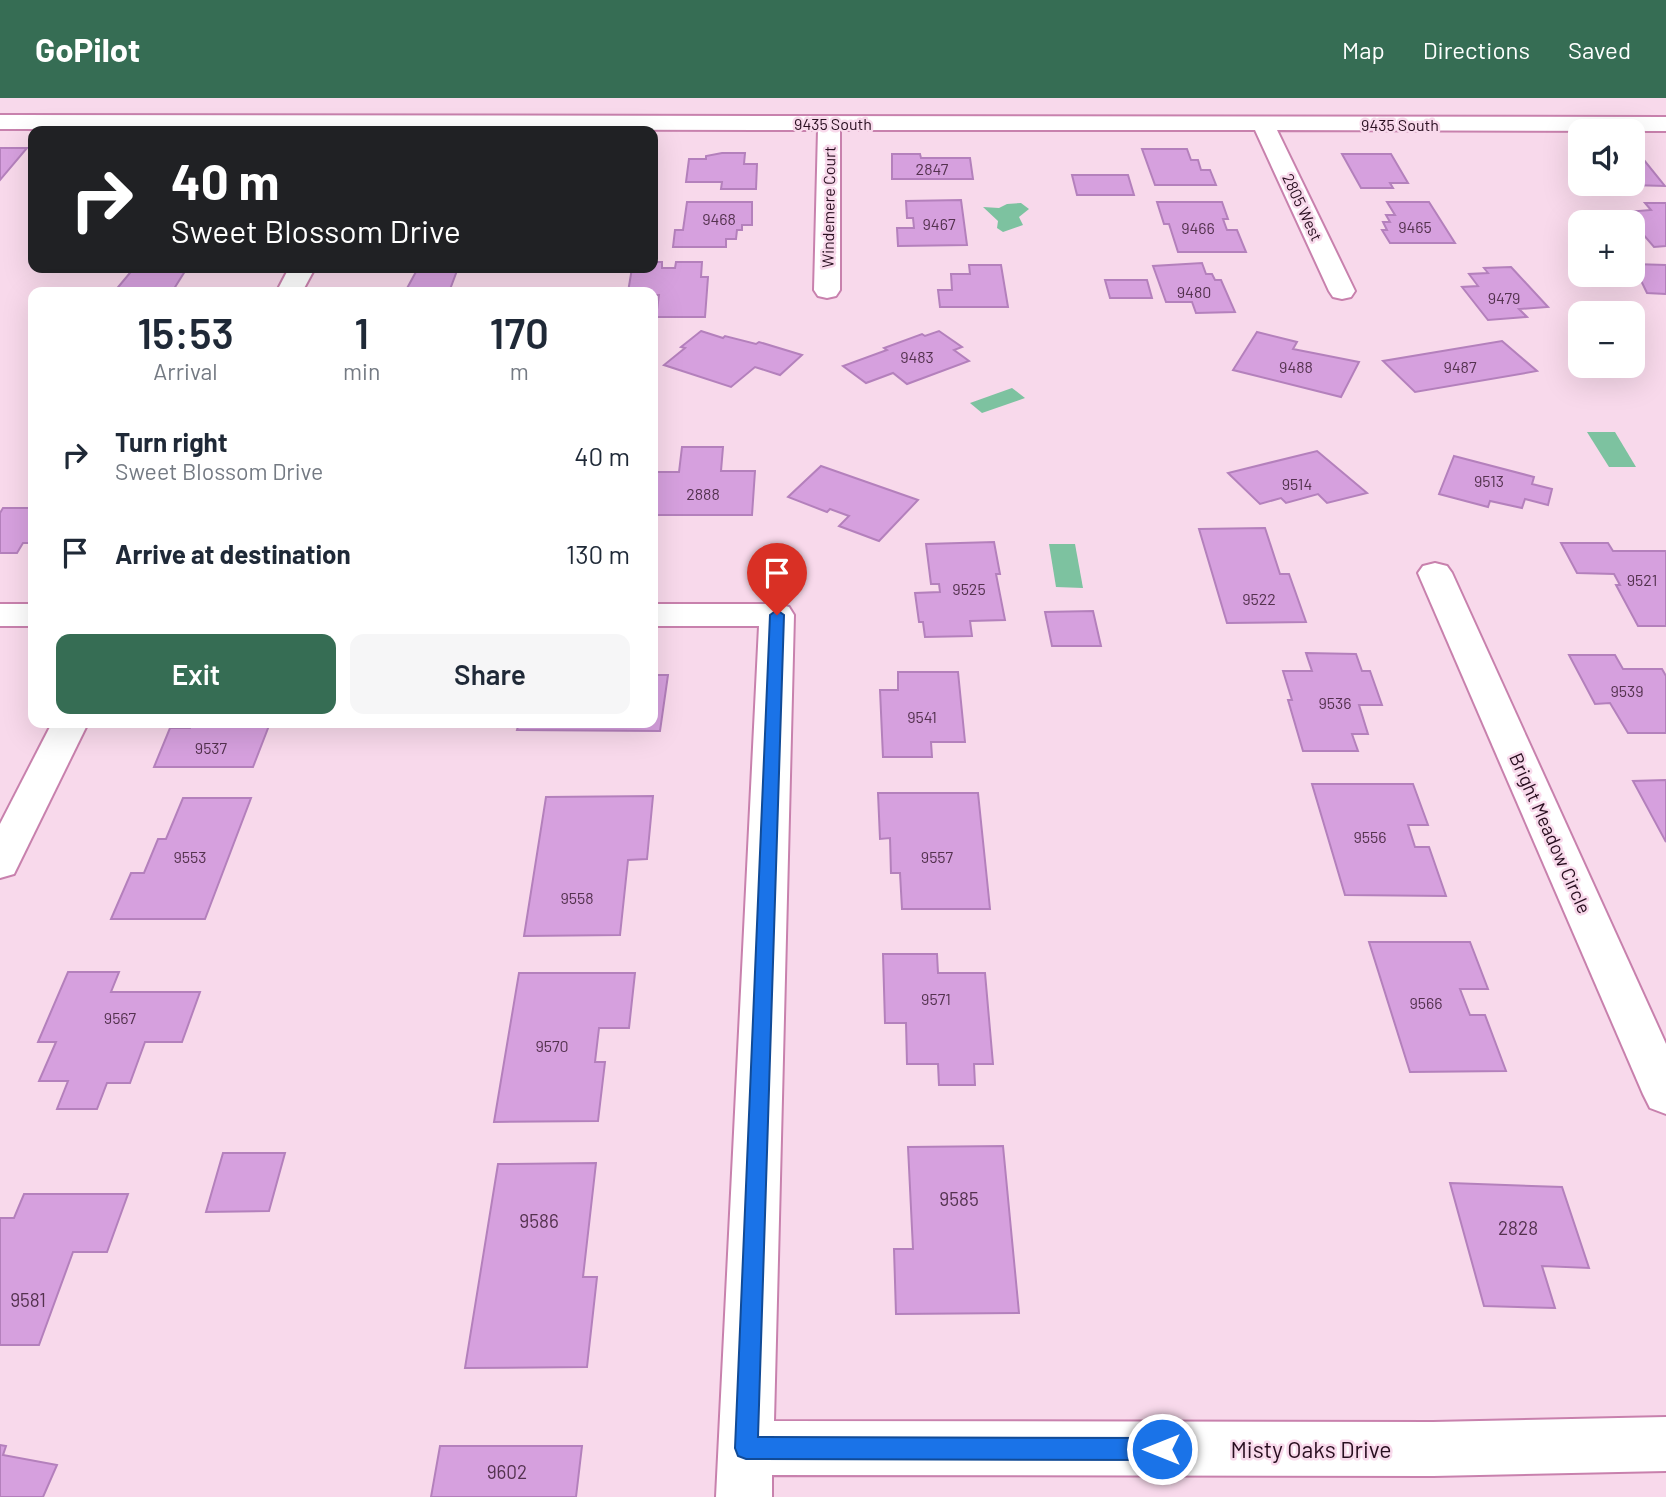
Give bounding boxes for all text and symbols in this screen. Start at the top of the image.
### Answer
text: GoPilot [35,29,140,69]
text: Map [1342,35,1385,64]
text: Directions [1423,35,1530,64]
text: Saved [1568,35,1631,64]
street label: 9435 South [794,114,872,133]
street label: 9435 South [1361,115,1439,134]
map controls [1568,119,1645,378]
button: sound [1568,119,1645,196]
street label: Windemere Court [817,146,839,268]
text: 40 m [171,151,279,210]
icon: right [56,154,147,245]
house number: 2847 [916,159,949,178]
street label: 2805 West [1279,170,1327,244]
house number: 9468 [702,209,736,228]
button: + [1568,210,1645,287]
text: Sweet Blossom Drive [171,211,461,249]
house number: 9467 [923,214,956,233]
house number: 9465 [1398,217,1432,236]
house number: 9466 [1181,218,1215,237]
house number: 9480 [1177,282,1211,301]
house number: 9479 [1488,288,1520,307]
button: − [1568,301,1645,378]
text: 15:53 [137,307,234,357]
text: 1 [354,307,369,357]
text: 170 [490,307,549,357]
house number: 9483 [900,347,934,366]
text: Arrival [153,357,218,385]
text: min [343,357,380,385]
text: m [510,357,529,385]
house number: 9488 [1279,357,1313,376]
house number: 9487 [1443,357,1477,376]
text: Turn right [115,426,228,457]
icon: right [56,436,94,474]
text: 40 m [574,440,630,471]
text: Sweet Blossom Drive [115,457,323,485]
house number: 9513 [1474,471,1504,490]
house number: 9514 [1282,474,1312,493]
house number: 2888 [686,484,720,503]
icon: arrive [56,534,94,572]
text: Arrive at destination [115,538,351,569]
text: 130 m [566,538,630,569]
pin [747,543,807,615]
icon: arrive [758,554,796,592]
house number: 9521 [1627,570,1657,589]
house number: 9525 [952,579,986,598]
house number: 9522 [1242,589,1276,608]
button: Exit [56,634,336,714]
button: Share [350,634,630,714]
house number: 9539 [1610,681,1644,700]
house number: 9536 [1318,693,1352,712]
house number: 9541 [907,707,937,726]
house number: 9537 [195,738,228,757]
street label: Bright Meadow Circle [1505,749,1597,917]
house number: 9556 [1353,827,1387,846]
house number: 9553 [173,847,207,866]
house number: 9557 [921,847,954,866]
house number: 9558 [560,888,594,907]
house number: 9571 [921,989,951,1008]
house number: 9566 [1409,993,1443,1012]
house number: 9567 [104,1008,137,1027]
house number: 9570 [535,1036,569,1055]
house number: 9585 [939,1187,979,1210]
house number: 9586 [519,1209,559,1232]
house number: 2828 [1498,1216,1538,1239]
house number: 9581 [10,1288,46,1311]
position arrow [1125,1412,1199,1486]
street label: Misty Oaks Drive [1230,1435,1392,1463]
house number: 9602 [487,1460,527,1483]

